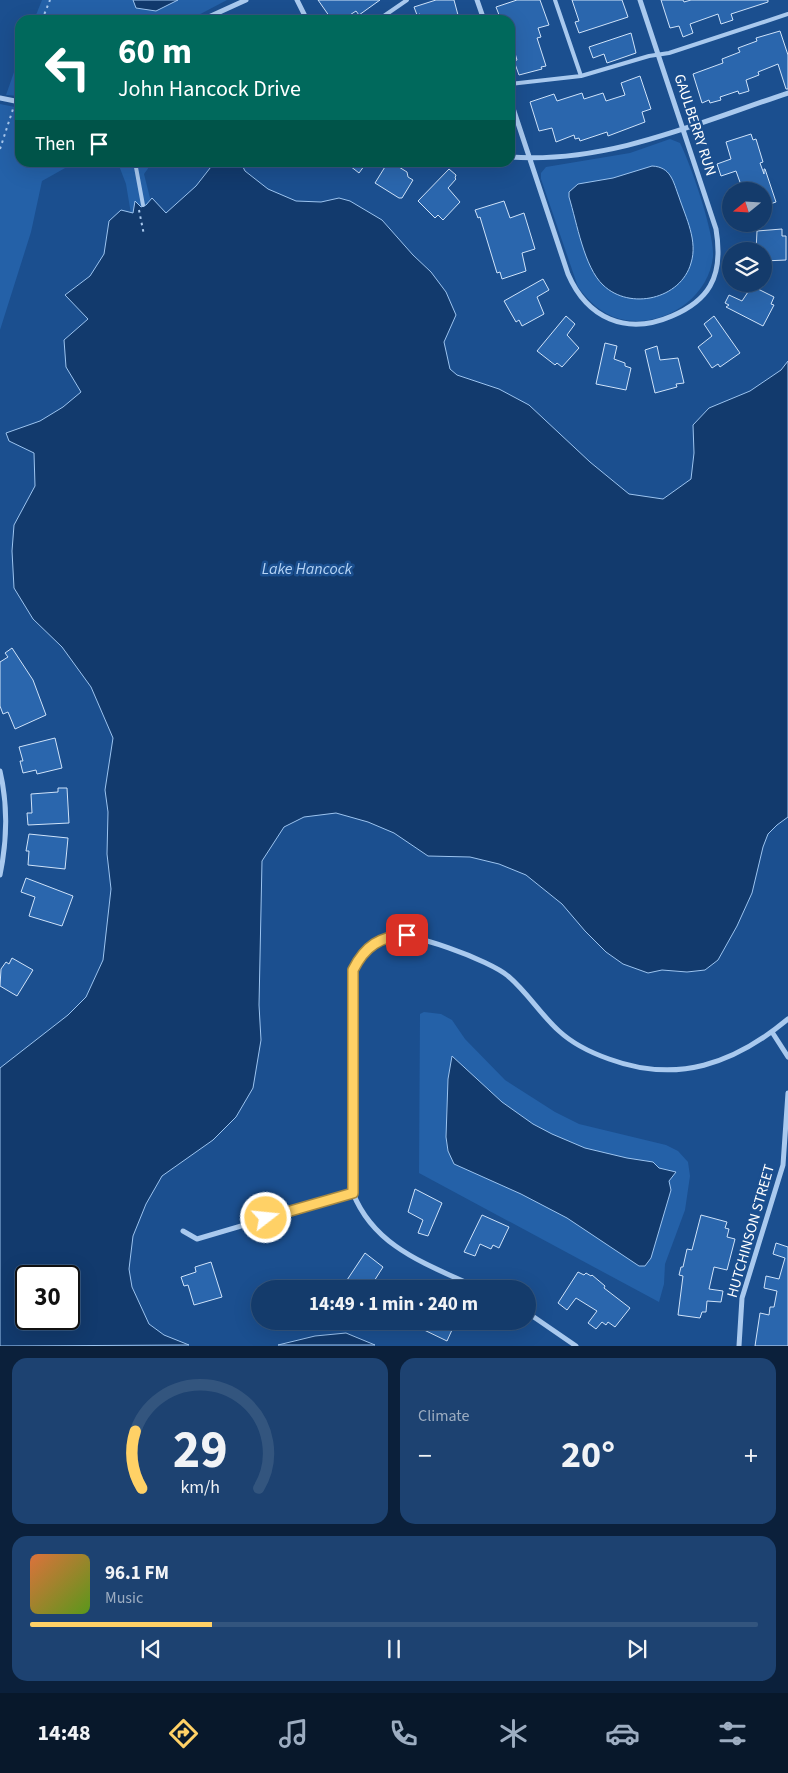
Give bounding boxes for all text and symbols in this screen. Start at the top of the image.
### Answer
text: 60 m [118,27,192,77]
icon: left [35,35,100,100]
street label: GAULBERRY RUN [669,71,721,179]
text: John Hancock Drive [118,73,301,105]
icon: arrive [85,130,113,158]
text: Then [35,131,75,158]
north arrow [722,182,772,232]
map controls [722,182,772,292]
button: layers [722,242,772,292]
water label: Lake Hancock [262,558,353,580]
pin [386,914,428,956]
icon: arrive [393,921,421,949]
street label: HUTCHINSON STREET [722,1162,780,1300]
position arrow [239,1191,291,1243]
speed limit sign: 30 [15,1265,80,1330]
text: 14:49 · 1 min · 240 m [309,1291,478,1318]
text: Climate [418,1405,469,1427]
text: 29 [173,1414,227,1488]
text: 20° [561,1428,615,1482]
text: − [418,1436,432,1476]
text: + [744,1436,758,1476]
text: km/h [180,1475,220,1500]
text: 96.1 FM [105,1560,169,1587]
text: Music [105,1587,143,1609]
icon: previous [137,1635,165,1663]
icon: pause [380,1635,408,1663]
icon: next [623,1635,651,1663]
icon: directions [166,1716,201,1751]
icon: music [276,1716,311,1751]
icon: phone [386,1716,421,1751]
icon: climate [496,1716,531,1751]
icon: car [605,1716,640,1751]
icon: filters [715,1716,750,1751]
text: 14:48 [37,1717,91,1749]

